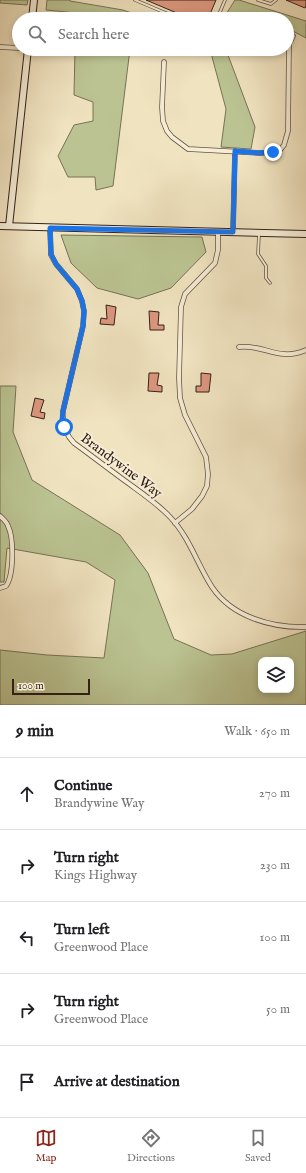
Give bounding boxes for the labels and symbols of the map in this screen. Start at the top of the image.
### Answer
route end [264,143,282,161]
route start [55,418,73,436]
street label: Brandywine Way [77,429,166,502]
scale bar [12,677,90,696]

